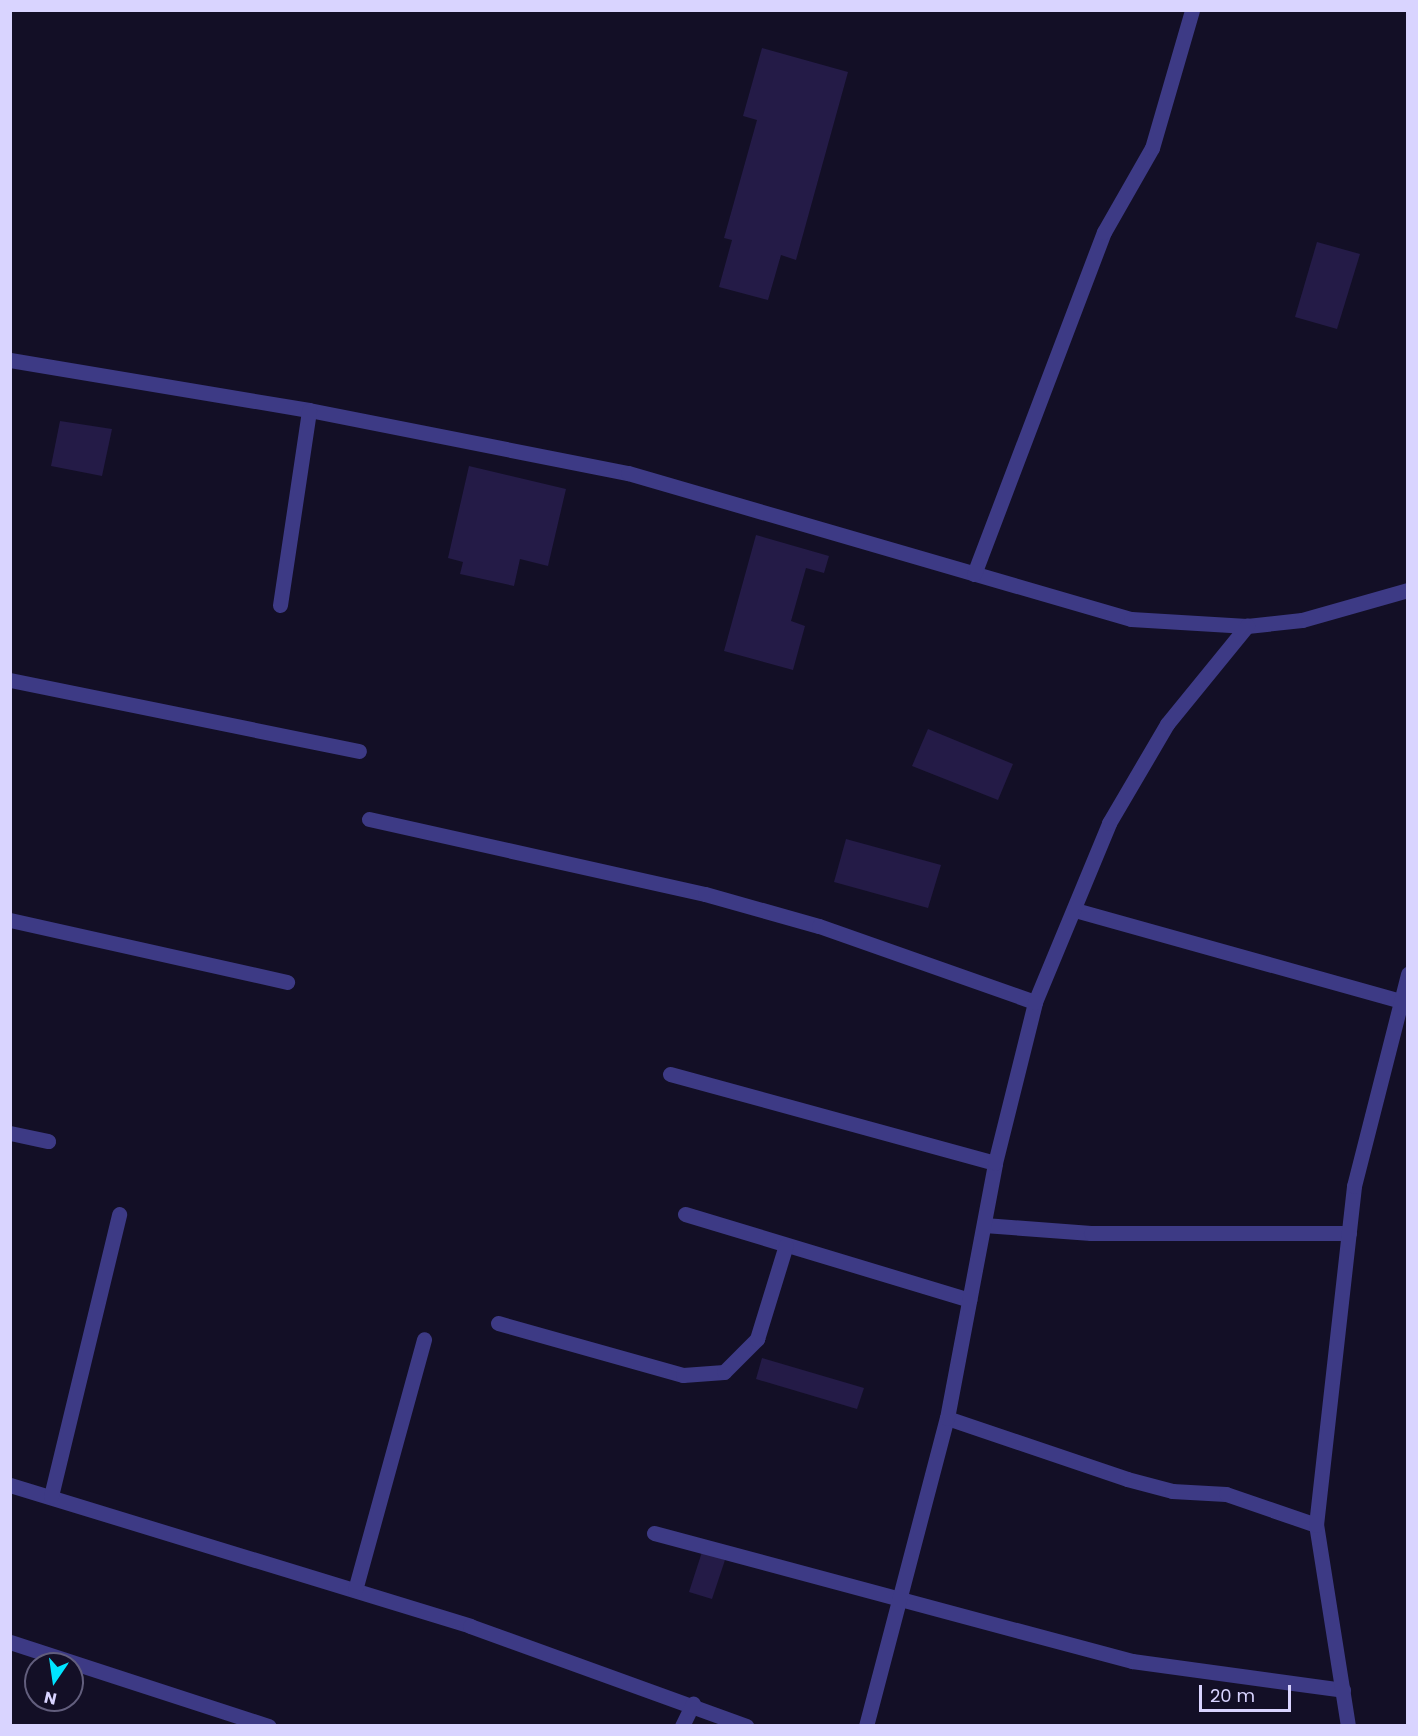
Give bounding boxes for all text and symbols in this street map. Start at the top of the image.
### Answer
north arrow [24,1652,84,1712]
scale bar [1202,1673,1294,1711]
text: 20 m [1210,1683,1255,1708]
text: N [42,1686,59,1711]

